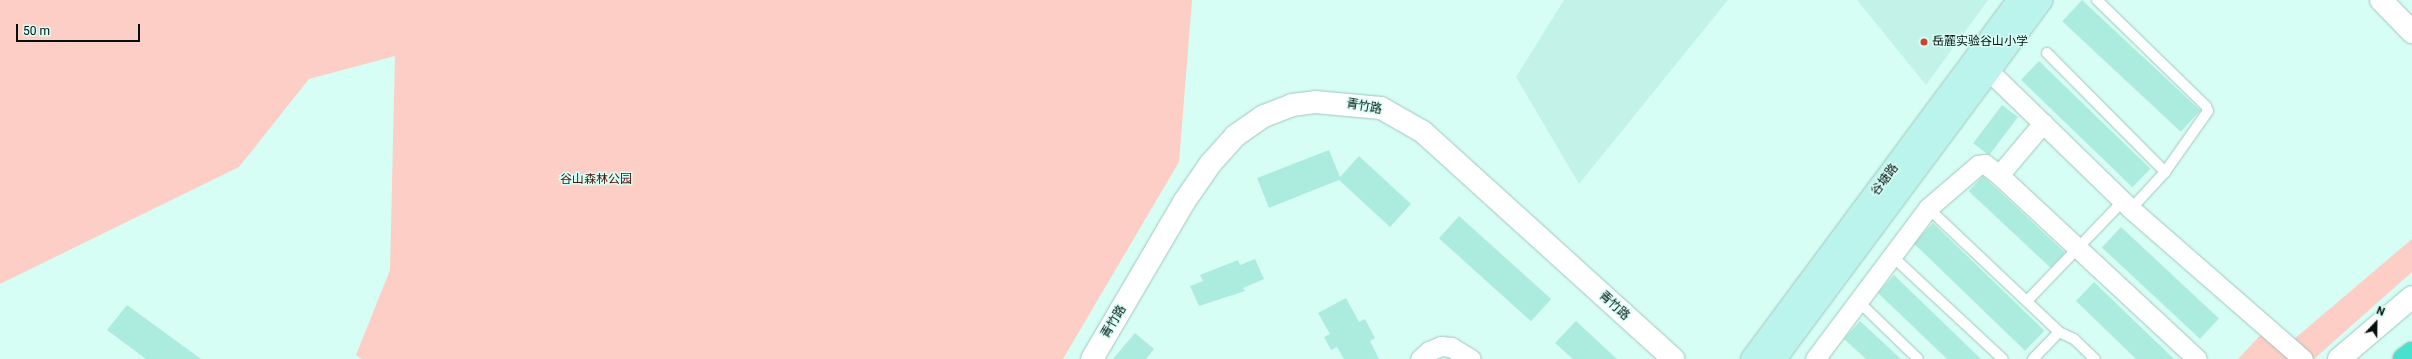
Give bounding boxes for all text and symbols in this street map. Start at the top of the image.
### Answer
scale bar [18,16,142,42]
text: 50 m [23,24,50,38]
place label: 岳麓实验谷山小学 [1932,35,2028,49]
marker: 岳麓实验谷山小学 [1919,37,1929,47]
street label: 青竹路 [1345,97,1383,117]
street label: 谷塘路 [1868,161,1902,199]
park label: 谷山森林公园 [560,173,632,187]
street label: 青竹路 [1596,289,1632,323]
street label: 青竹路 [1099,303,1129,341]
north arrow [2356,303,2396,343]
text: N [2375,304,2387,319]

